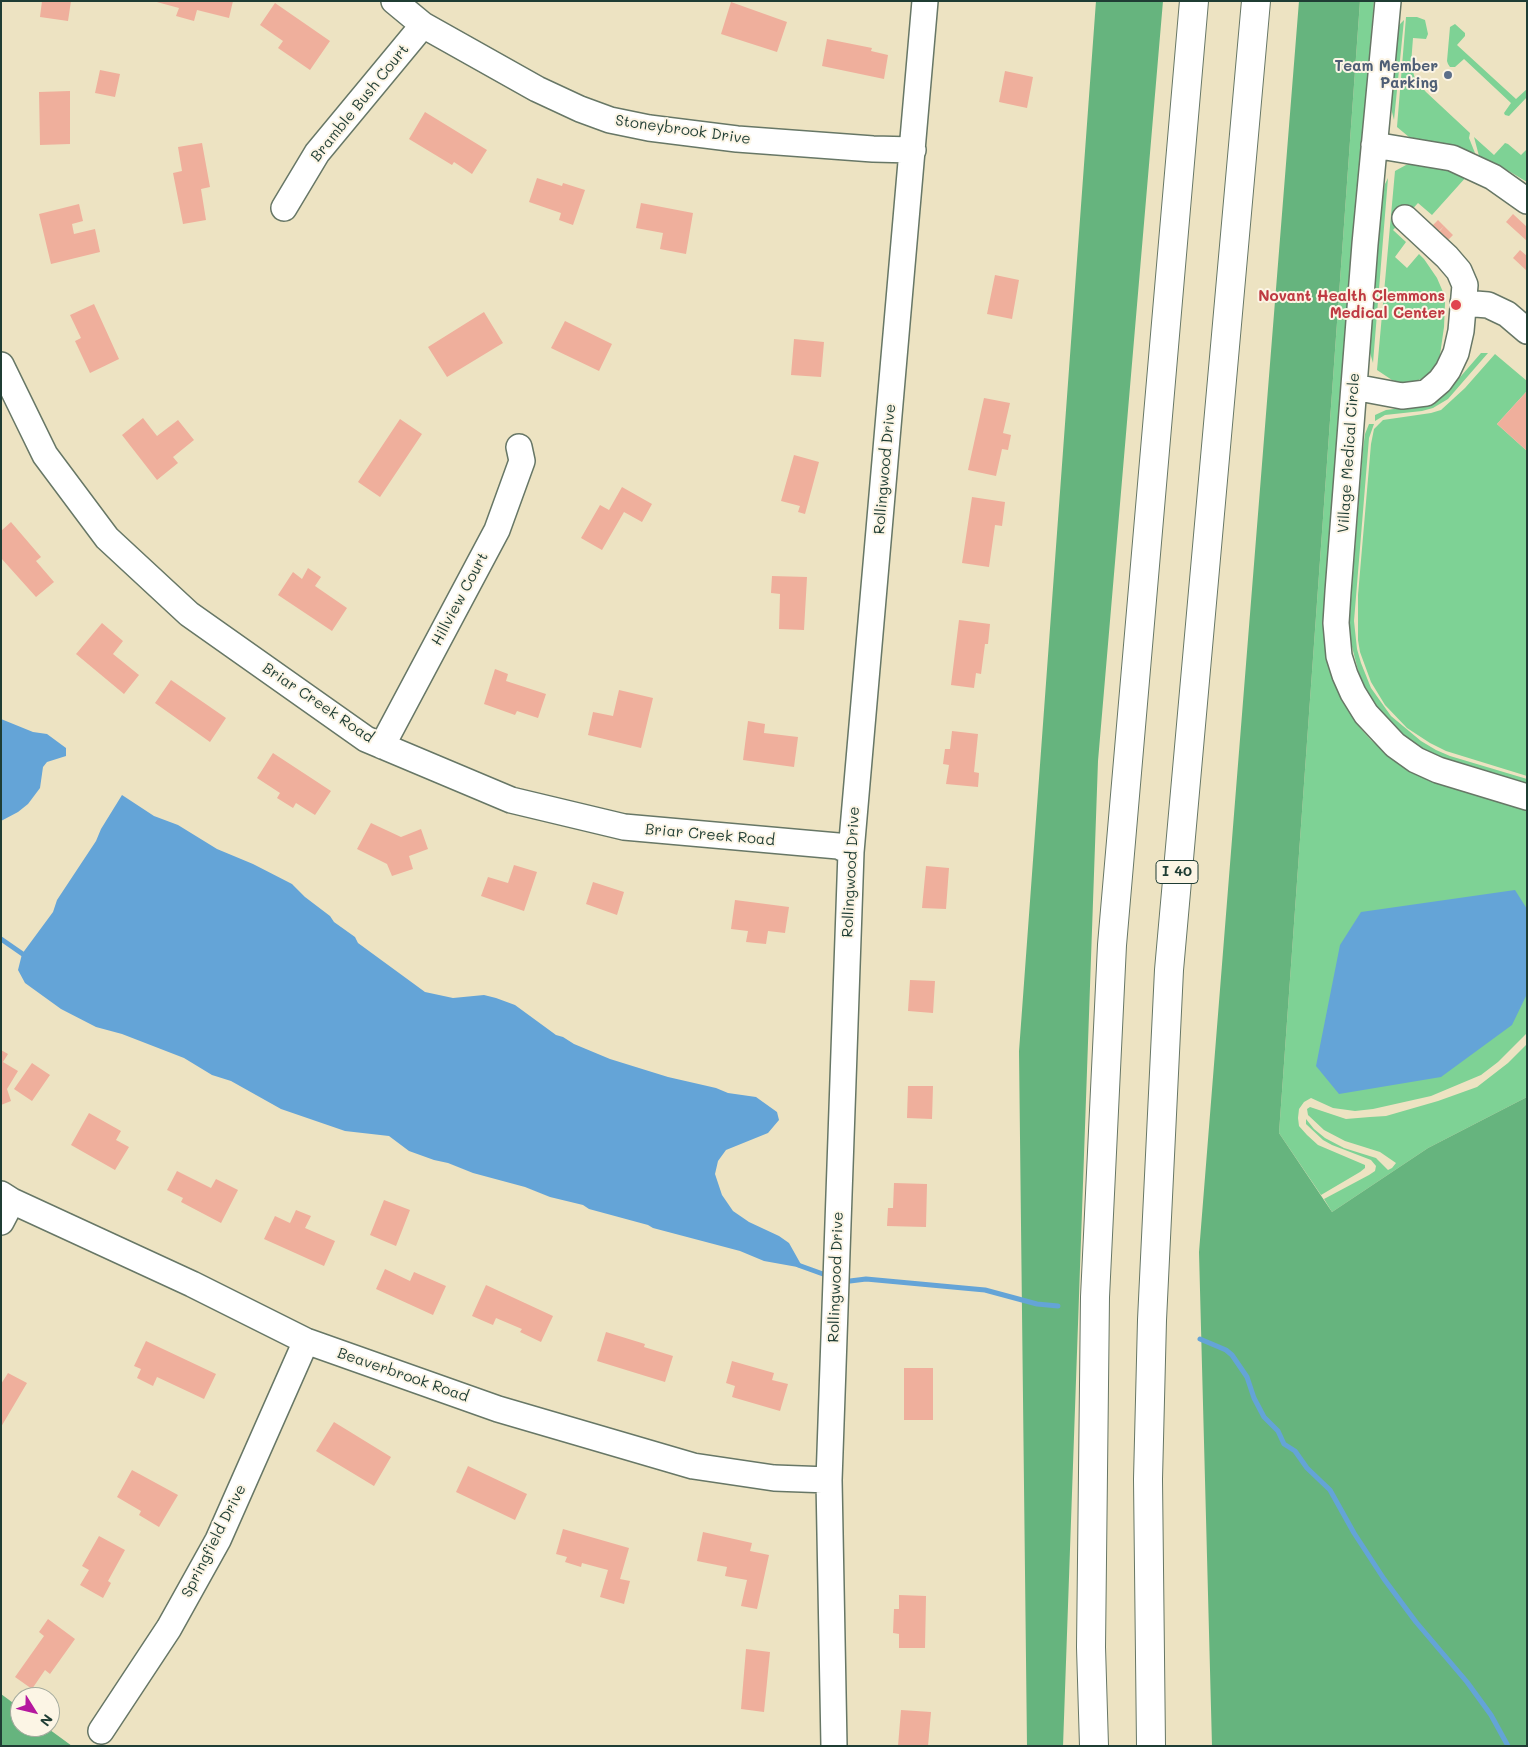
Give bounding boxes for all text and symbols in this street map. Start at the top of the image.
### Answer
street label: Bramble Bush Court [307,41,413,165]
place label: Team Member Parking [1334,57,1438,92]
marker: Team Member Parking [1442,69,1454,81]
street label: Stoneybrook Drive [614,112,752,148]
place label: Novant Health Clemmons Medical Center [1258,287,1445,322]
marker: Novant Health Clemmons Medical Center [1449,298,1463,312]
street label: Village Medical Circle [1334,372,1364,534]
street label: Rollingwood Drive [870,403,900,535]
street label: Hillview Court [428,549,492,649]
street label: Briar Creek Road [259,659,377,747]
street label: Rollingwood Drive [839,806,863,938]
street label: Briar Creek Road [644,820,776,850]
road number: I 40 [1156,860,1198,884]
street label: Rollingwood Drive [825,1211,847,1343]
street label: Beaverbrook Road [335,1344,471,1406]
street label: Springfield Drive [178,1482,250,1600]
north arrow [10,1687,60,1737]
text: N [36,1711,58,1730]

